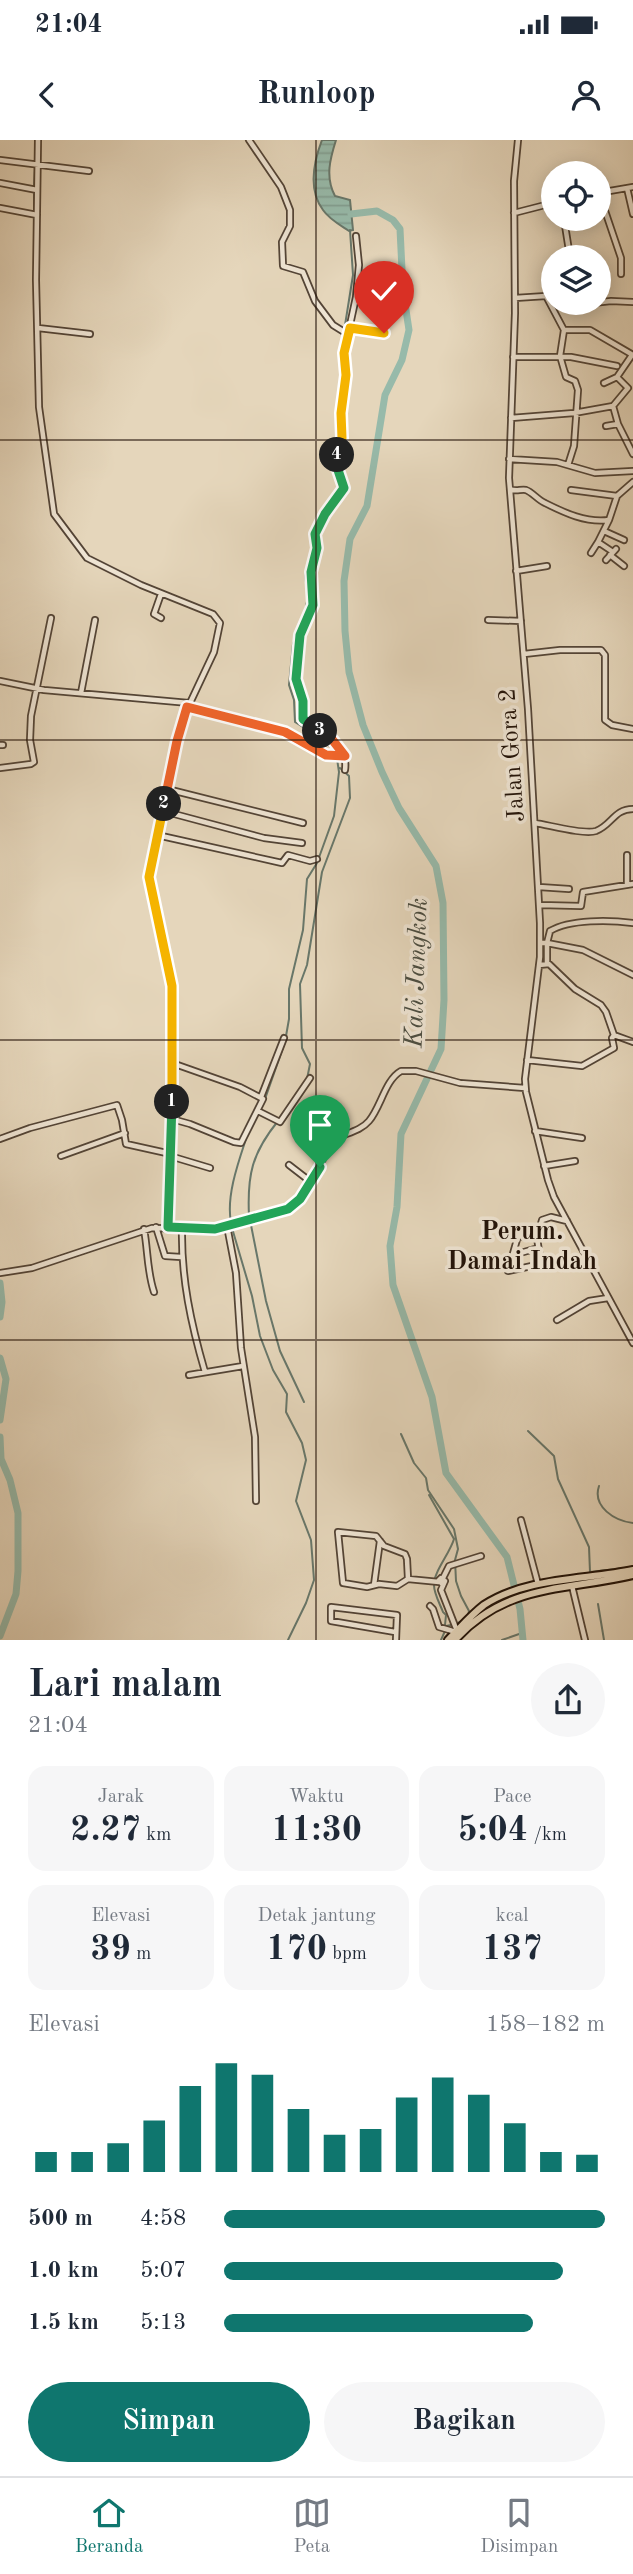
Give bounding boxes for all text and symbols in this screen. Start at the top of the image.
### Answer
text: 21:04 [35,12,103,38]
icon: back [28,76,66,114]
icon: person [567,76,605,114]
text: Runloop [257,79,376,111]
map controls [541,161,611,315]
button: locate [541,161,611,231]
button: layers [541,245,611,315]
pin [354,261,414,333]
icon: check [365,272,403,310]
pin: 4 [320,438,354,472]
text: 4 [331,445,342,464]
street label: Jalan Gora 2 [496,687,530,823]
pin: 3 [302,714,338,748]
text: 3 [314,721,325,740]
pin: 2 [146,786,182,822]
text: 2 [158,794,169,813]
water label: Kali Jangkok [401,898,433,1049]
pin: 1 [154,1084,190,1119]
text: 1 [166,1092,177,1111]
pin [290,1095,350,1167]
icon: arrive [301,1106,339,1144]
district label: Perum. Damai Indah [447,1219,597,1275]
button: share [531,1663,605,1737]
text: Lari malam [28,1667,222,1705]
text: 21:04 [28,1714,88,1737]
text: Jarak [97,1788,144,1807]
text: Waktu [289,1788,344,1807]
text: Pace [493,1788,531,1807]
text: 2.27 [70,1813,141,1848]
text: 11:30 [271,1813,362,1848]
text: 5:04 [457,1813,528,1848]
text: km [141,1826,171,1845]
text: /km [528,1826,567,1845]
text: Elevasi [91,1907,150,1926]
text: Detak jantung [258,1907,375,1926]
text: kcal [496,1907,529,1926]
text: 39 [90,1932,131,1967]
text: 170 [266,1932,327,1967]
text: 137 [482,1932,543,1967]
text: m [131,1945,151,1964]
text: bpm [327,1945,367,1964]
text: Elevasi [28,2013,100,2036]
text: 158–182 m [486,2013,605,2036]
text: 500 m [28,2207,93,2230]
text: 4:58 [140,2207,186,2230]
text: 1.0 km [28,2259,99,2282]
text: 5:07 [140,2259,186,2282]
text: 1.5 km [28,2311,99,2334]
text: 5:13 [140,2311,186,2334]
button: Simpan [28,2382,310,2462]
button: Bagikan [324,2382,605,2462]
tab: Beranda [75,2494,143,2559]
tab: Peta [293,2494,331,2559]
tab: Disimpan [480,2494,558,2559]

